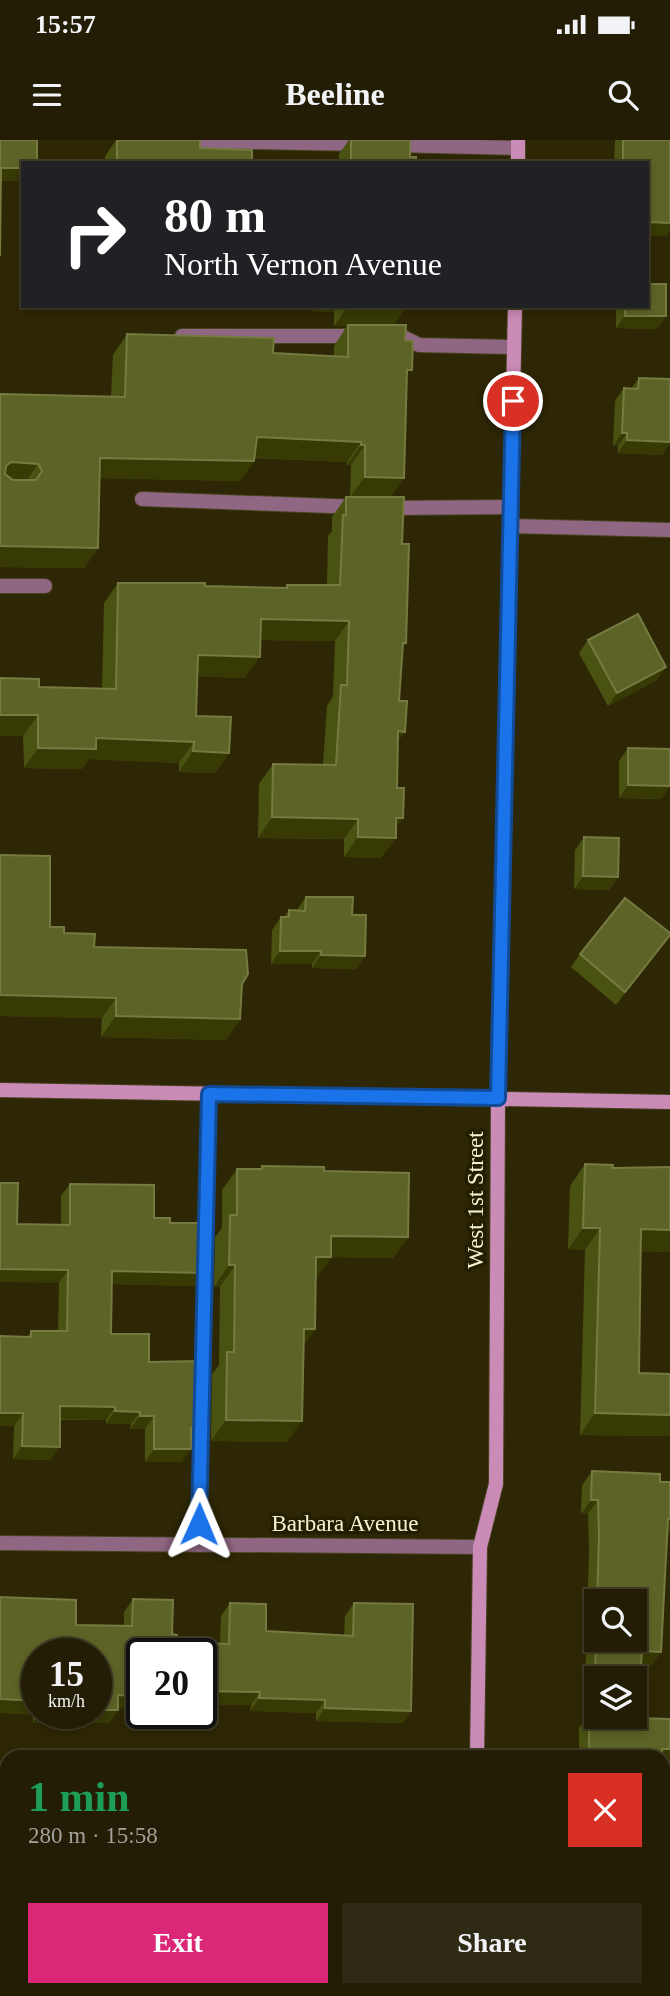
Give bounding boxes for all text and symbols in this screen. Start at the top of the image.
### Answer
text: 15:57 [35,10,96,39]
icon: menu [28,76,66,114]
text: Beeline [285,76,385,112]
icon: search [604,76,642,114]
text: 80 m [164,188,266,243]
icon: right [49,189,140,280]
text: North Vernon Avenue [164,246,442,282]
pin [483,371,543,431]
icon: arrive [494,382,532,420]
street label: West 1st Street [463,1131,488,1269]
position arrow [162,1487,236,1561]
street label: Barbara Avenue [271,1511,419,1536]
map controls [584,1589,647,1729]
button: search [584,1589,647,1652]
speed limit sign: 20 [126,1638,217,1729]
text: 15 [49,1655,84,1694]
button: layers [584,1666,647,1729]
text: km/h [48,1691,85,1711]
button: close [568,1773,642,1847]
text: 1 min [28,1774,130,1820]
text: 280 m · 15:58 [28,1823,158,1848]
button: Exit [28,1903,328,1983]
button: Share [342,1903,642,1983]

